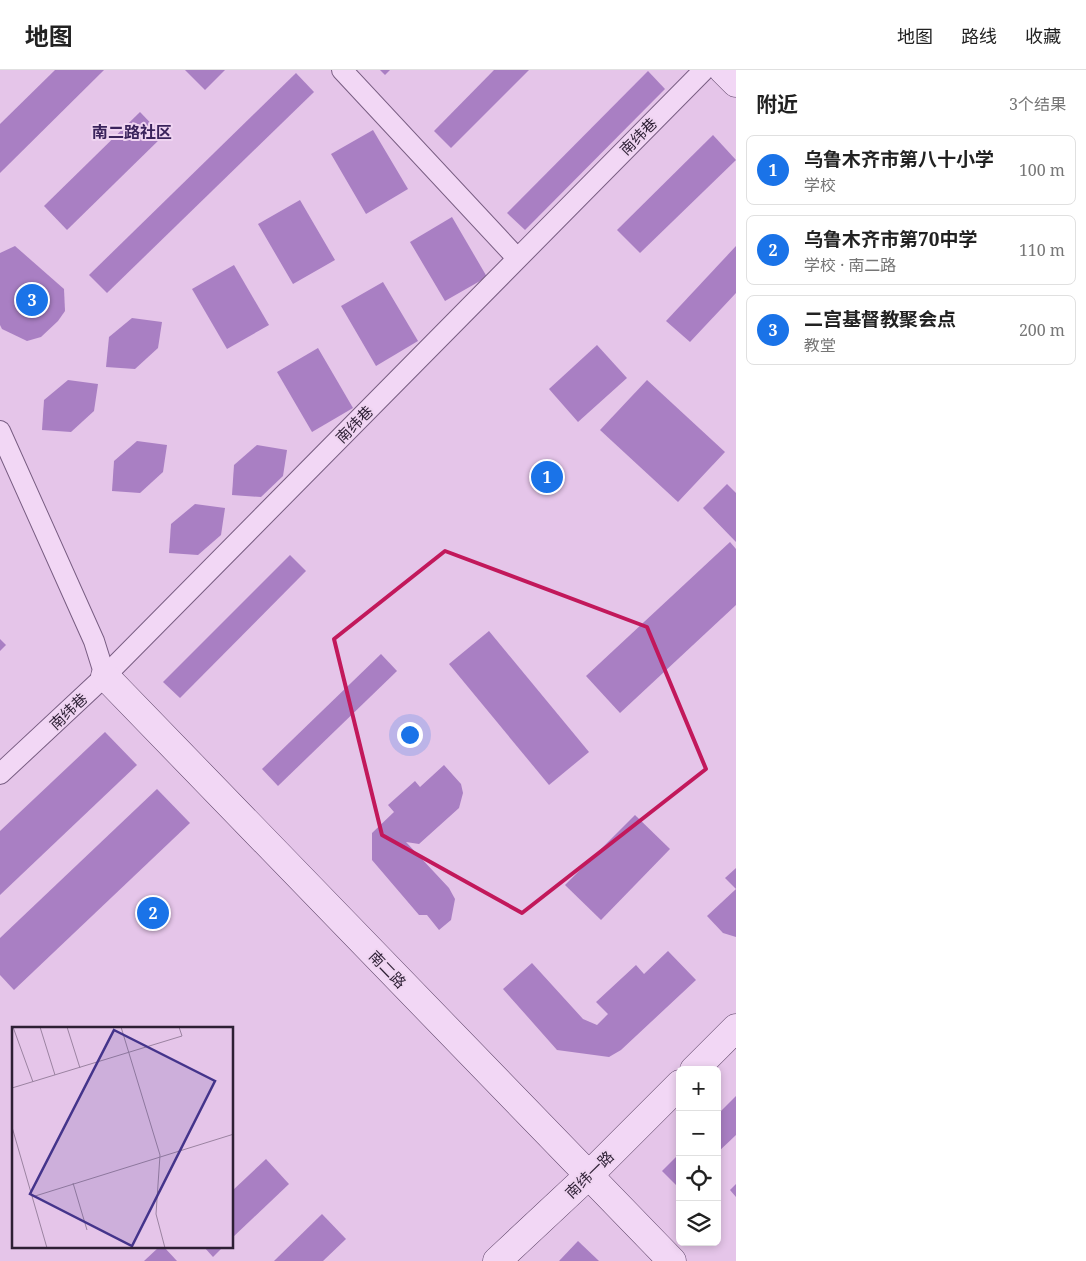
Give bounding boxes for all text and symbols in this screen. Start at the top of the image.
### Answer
text: 地图 [25,19,73,52]
text: 地图 [897,24,933,48]
text: 路线 [961,24,997,48]
text: 收藏 [1025,24,1061,48]
text: 附近 [756,90,798,118]
text: 3个结果 [1009,93,1066,115]
street label: 南纬巷 [615,113,661,159]
district label: 南二路社区 [92,121,172,143]
text: 乌鲁木齐市第八十小学 [804,146,994,172]
text: 1 [768,159,778,181]
text: 100 m [1019,159,1065,181]
text: 学校 [804,174,836,196]
text: 乌鲁木齐市第70中学 [804,226,977,252]
text: 2 [768,239,778,261]
text: 110 m [1019,239,1065,261]
text: 学校 · 南二路 [804,254,896,276]
pin: 3 [16,281,48,319]
text: 二宫基督教聚会点 [804,306,956,332]
text: 3 [768,319,778,341]
text: 200 m [1019,319,1065,341]
text: 教堂 [804,334,836,356]
street label: 南纬巷 [331,401,377,447]
pin: 1 [531,458,563,496]
street label: 南纬巷 [45,688,91,734]
your location [397,722,423,748]
pin: 2 [137,894,169,932]
street label: 南二路 [365,946,411,992]
inset map [12,1027,234,1248]
map controls [676,1066,721,1246]
button: + [676,1066,721,1111]
button: − [676,1111,721,1156]
street label: 南纬一路 [560,1146,618,1202]
button: locate [676,1156,721,1201]
button: layers [676,1201,721,1246]

